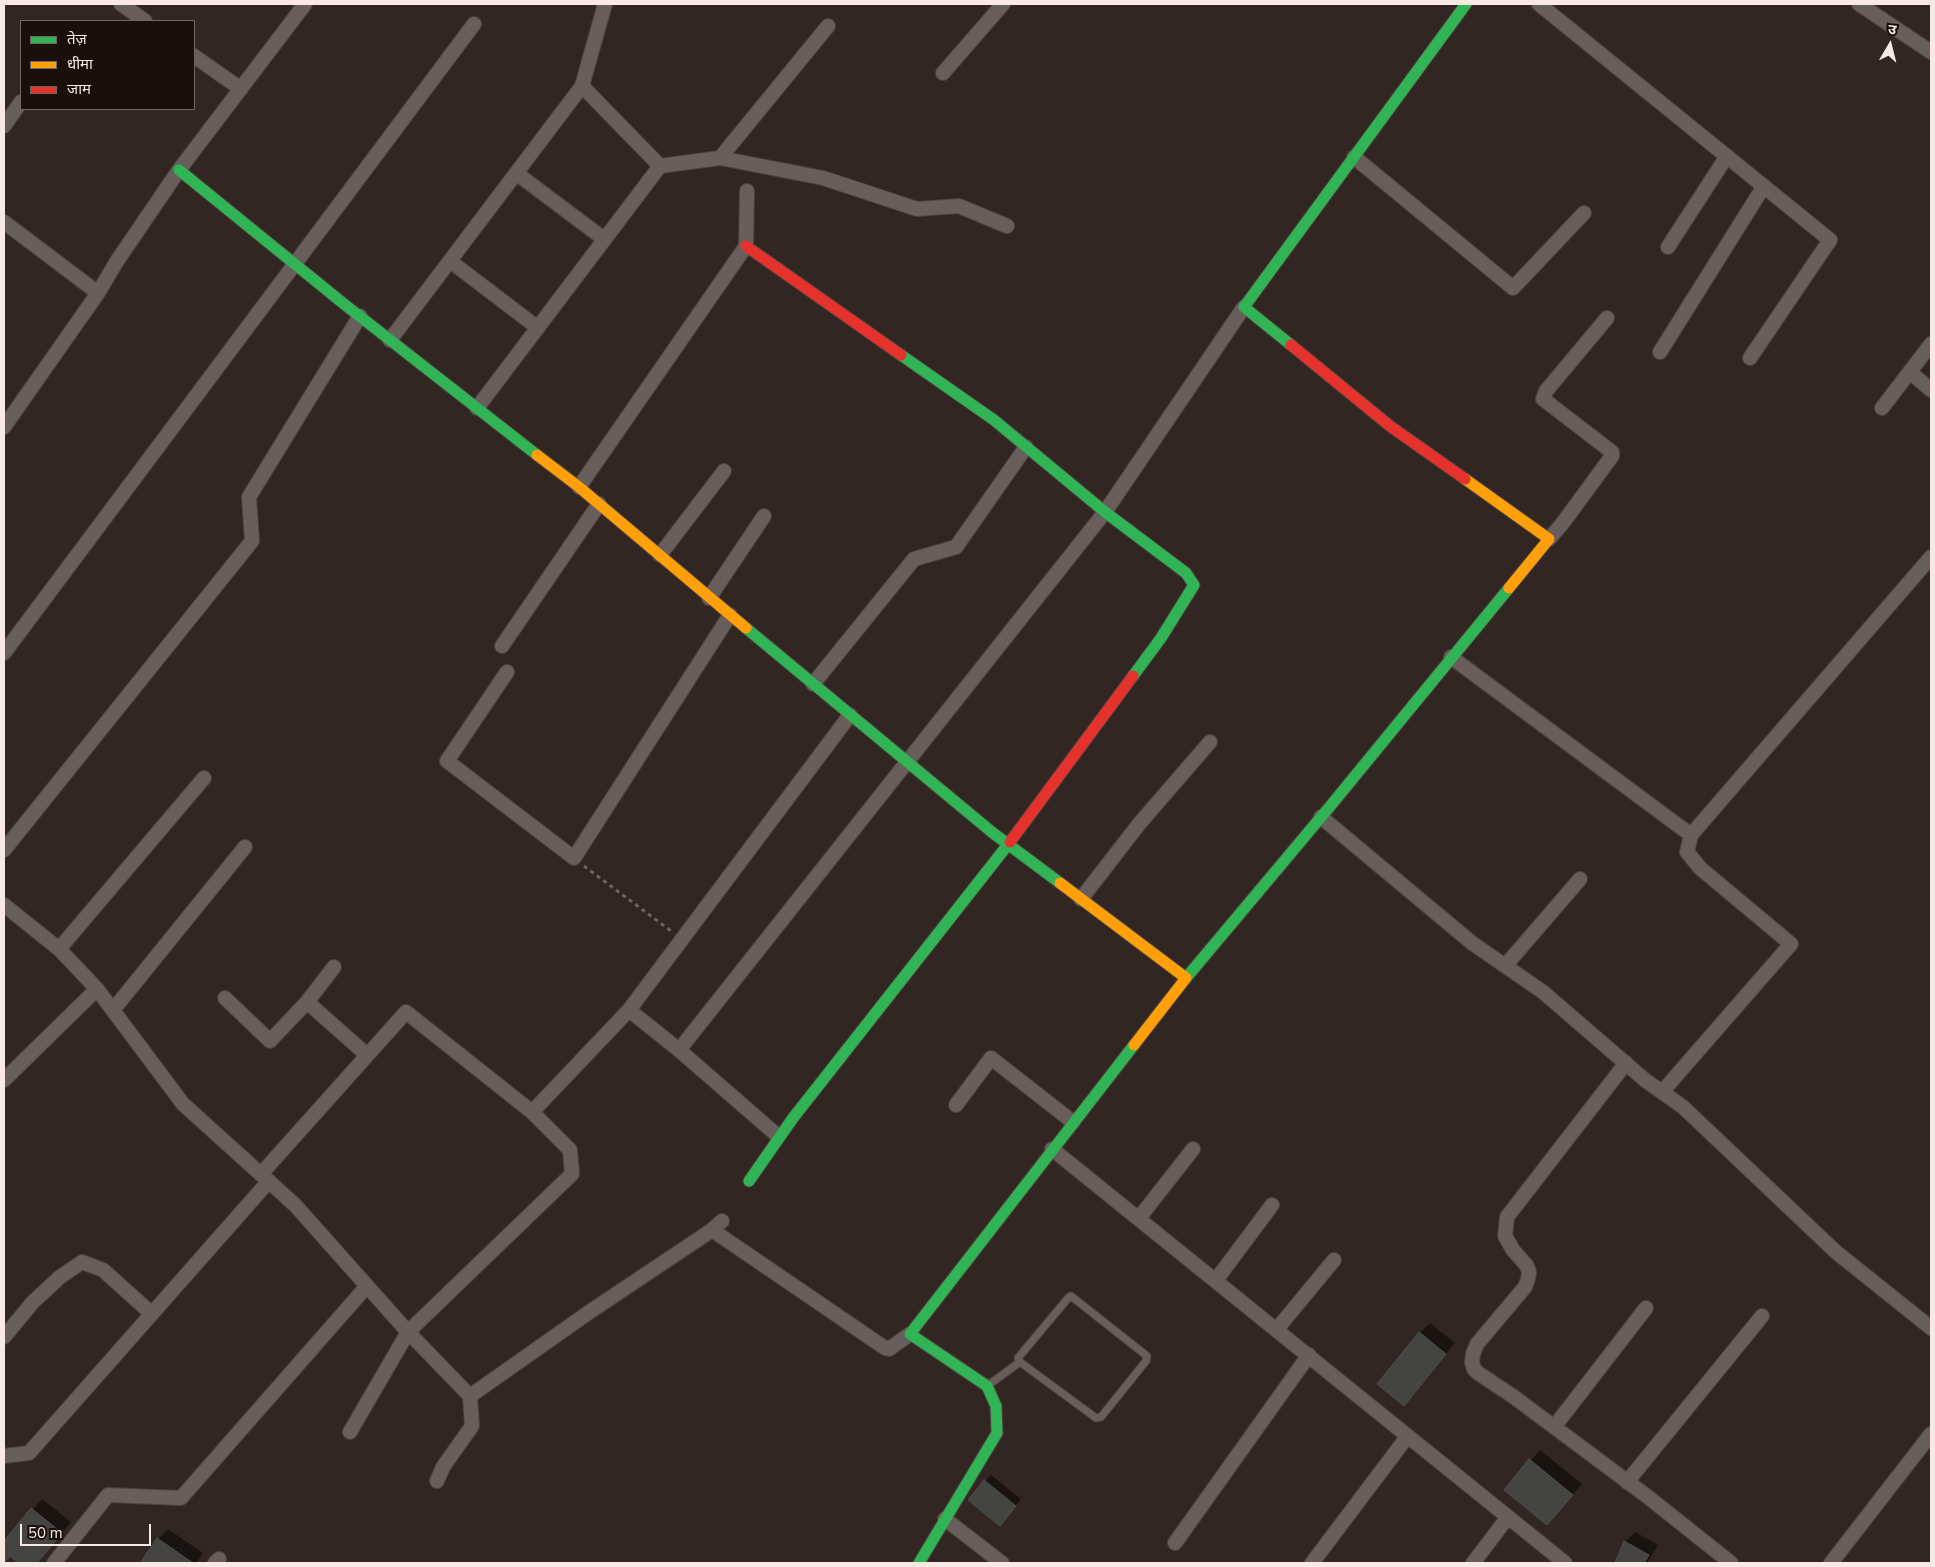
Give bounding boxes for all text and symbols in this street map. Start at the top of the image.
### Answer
legend [20,20,195,110]
north arrow [1865,20,1915,70]
text: उ [1887,20,1898,40]
text: तेज़ [67,29,87,49]
text: धीमा [67,54,93,74]
text: जाम [67,79,91,99]
scale bar [22,1514,154,1546]
text: 50 m [28,1523,63,1543]

